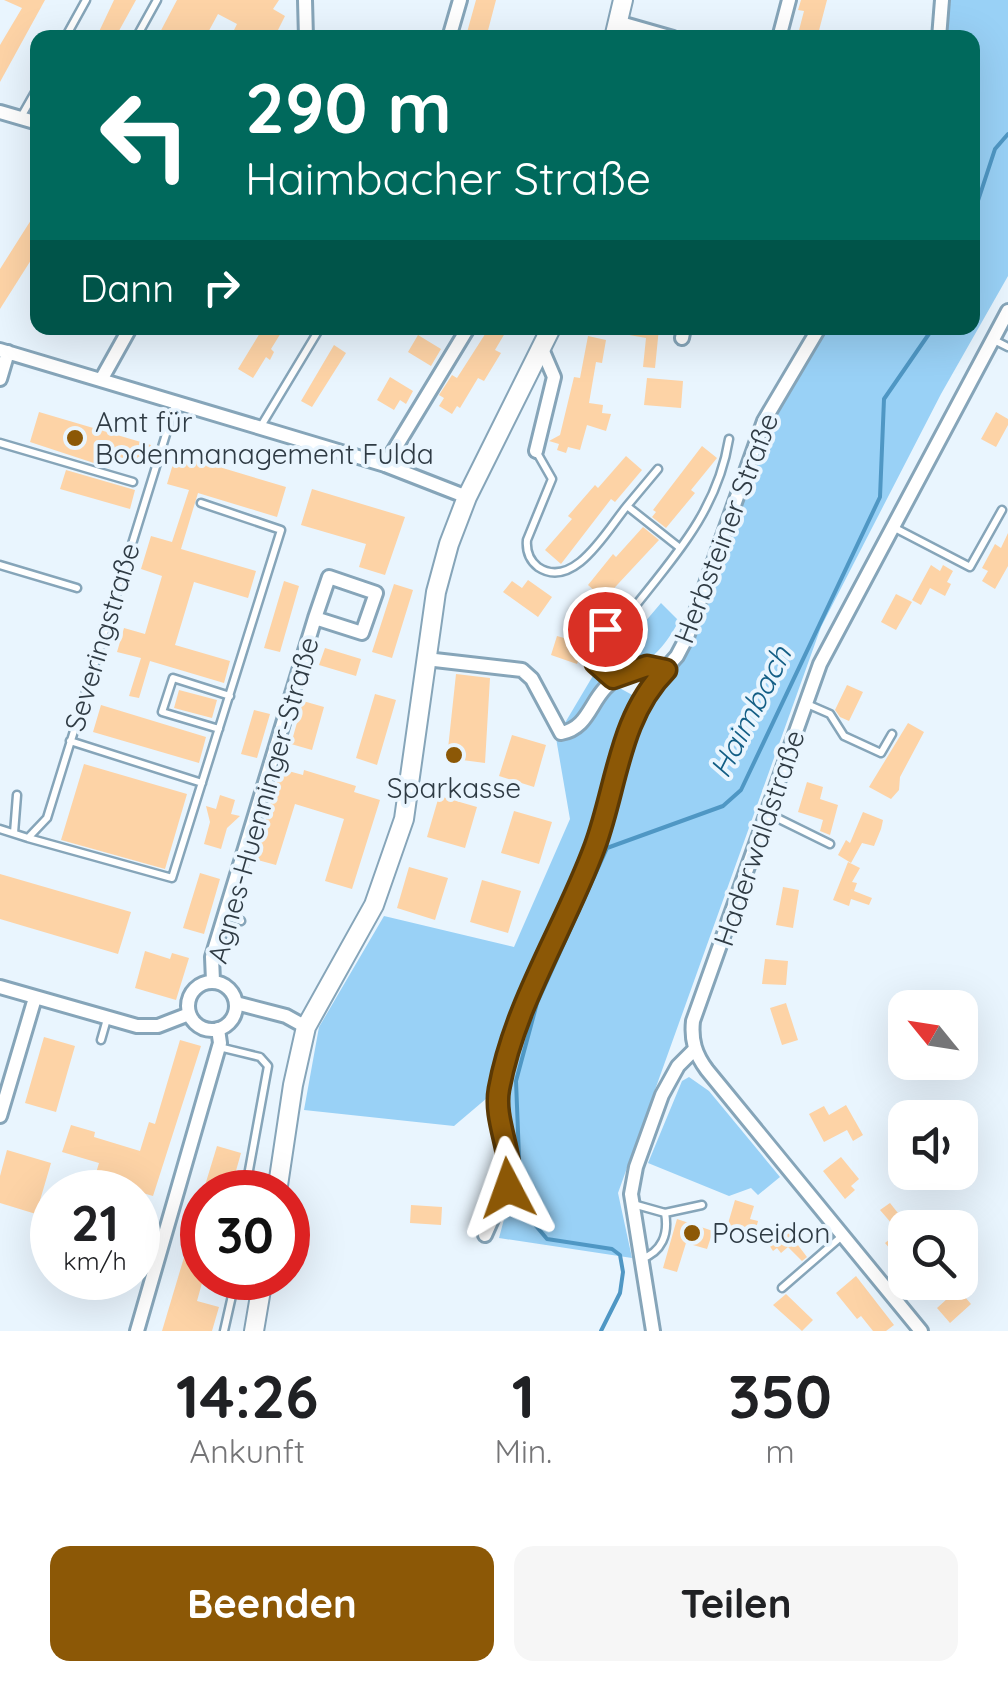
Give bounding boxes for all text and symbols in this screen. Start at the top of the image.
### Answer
text: 290 m [245,63,452,151]
icon: left [80,70,210,200]
text: Haimbacher Straße [245,150,651,206]
icon: right [194,260,249,315]
text: Dann [80,264,174,312]
place label: Amt für Bodenmanagement Fulda [95,404,434,471]
street label: Herbsteiner Straße [665,408,786,648]
marker: Amt für Bodenmanagement Fulda [64,427,86,449]
street label: Severingstraße [56,539,147,735]
pin [563,587,648,672]
icon: arrive [578,602,633,657]
street label: Agnes-Huenninger-Straße [199,633,326,967]
water label: Haimbach [701,639,800,784]
street label: Haderwaldstraße [705,725,812,950]
marker: Sparkasse [443,744,465,766]
place label: Sparkasse [387,770,521,805]
north arrow [888,990,978,1080]
map controls [888,990,978,1300]
button: sound [888,1100,978,1190]
position arrow [456,1136,560,1240]
speed limit sign: 30 [180,1170,310,1300]
text: 21 [71,1191,119,1254]
button: search [888,1210,978,1300]
place label: Poseidon [712,1215,830,1250]
marker: Poseidon [681,1222,703,1244]
text: km/h [63,1245,127,1276]
text: 14:26 [176,1358,318,1433]
text: 1 [512,1358,535,1433]
text: 350 [728,1358,832,1433]
text: Ankunft [190,1431,305,1471]
text: Min. [495,1431,552,1471]
text: m [765,1431,795,1471]
button: Beenden [50,1546,494,1661]
button: Teilen [514,1546,958,1661]

